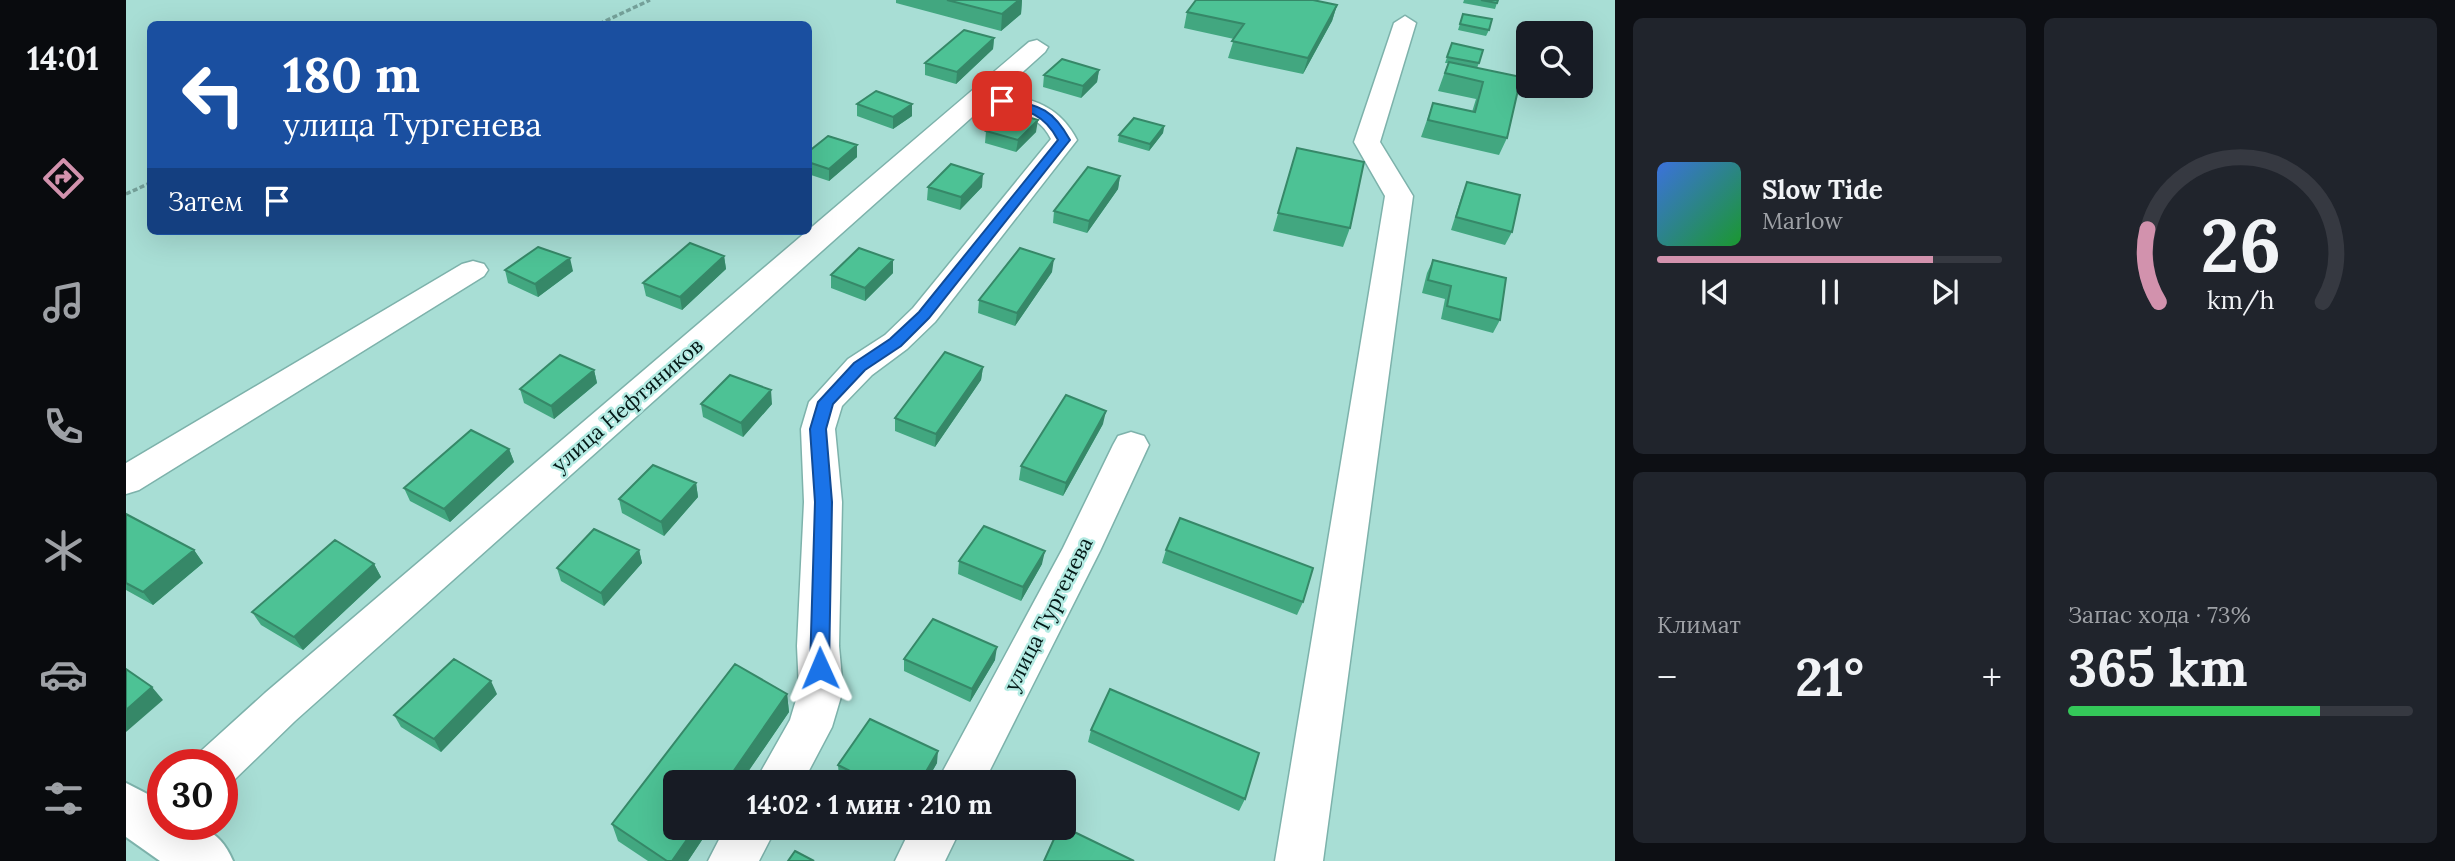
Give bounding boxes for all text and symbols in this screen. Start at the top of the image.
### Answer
map controls [1516,21,1593,98]
button: search [1516,21,1593,98]
text: 14:01 [27,38,99,79]
text: 180 m [283,43,420,105]
icon: left [168,49,259,140]
pin [972,71,1032,131]
icon: arrive [983,82,1021,120]
text: улица Тургенева [283,104,542,145]
icon: directions [39,154,88,203]
text: Slow Tide [1762,173,1883,206]
icon: arrive [258,182,296,220]
text: Затем [168,185,244,218]
text: 26 [2200,200,2281,293]
text: Marlow [1762,206,1843,235]
icon: previous [1696,273,1734,311]
icon: pause [1811,273,1849,311]
icon: next [1926,273,1964,311]
icon: music [39,278,88,327]
text: km/h [2207,284,2274,316]
street label: улица Нефтяников [546,332,708,478]
icon: phone [39,402,88,451]
icon: climate [39,526,88,575]
street label: улица Тургенева [997,532,1099,696]
text: Запас хода · 73% [2068,600,2251,629]
text: Климат [1657,610,1741,639]
position arrow [783,631,857,705]
text: 365 km [2068,634,2248,700]
text: 21° [1795,644,1864,710]
icon: car [39,650,88,699]
text: − [1657,653,1677,701]
text: + [1982,653,2002,701]
speed limit sign: 30 [147,749,238,840]
icon: filters [39,774,88,823]
text: 14:02 · 1 мин · 210 m [747,788,992,821]

